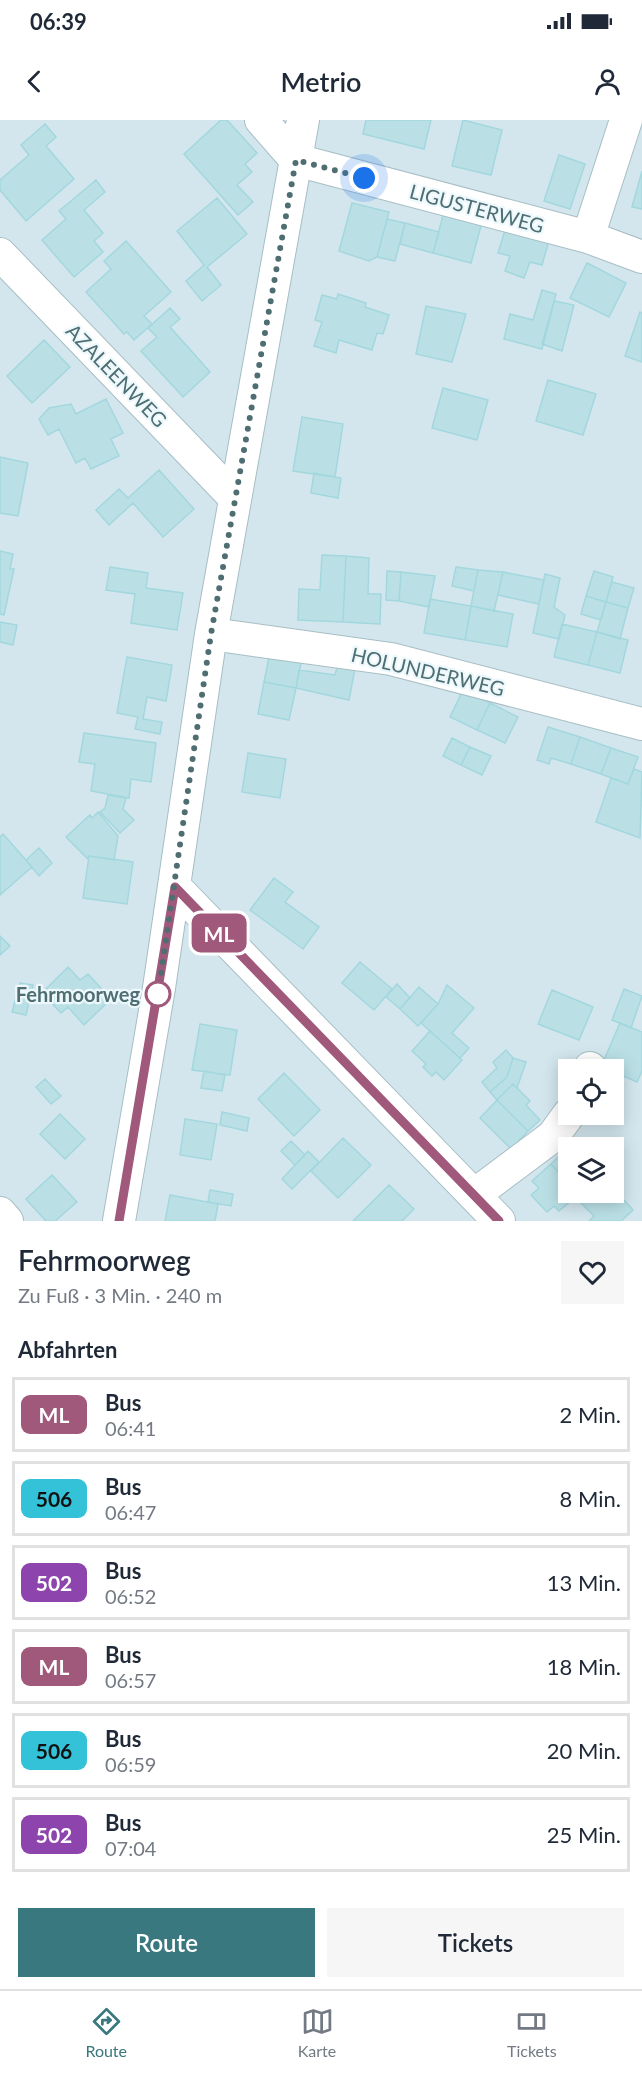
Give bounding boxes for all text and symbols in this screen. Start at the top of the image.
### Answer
text: 06:39 [30,8,87,35]
icon: back [18,65,51,98]
text: Metrio [280,65,362,98]
icon: person [591,65,624,98]
your location [349,163,379,193]
street label: LIGUSTERWEG [407,179,547,237]
street label: AZALEENWEG [62,318,172,432]
street label: HOLUNDERWEG [349,642,507,700]
line badge: ML [192,914,246,952]
text: ML [204,921,234,946]
marker: Fehrmoorweg [145,981,171,1007]
place label: Fehrmoorweg [16,982,140,1006]
map controls [558,1059,624,1203]
button: locate [558,1059,624,1125]
button: layers [558,1137,624,1203]
button: heart [561,1241,624,1304]
text: Fehrmoorweg [18,1243,191,1277]
text: Zu Fuß · 3 Min. · 240 m [18,1283,222,1307]
text: Abfahrten [18,1336,117,1363]
text: Bus [105,1389,141,1416]
text: 2 Min. [560,1401,621,1428]
text: ML [39,1402,69,1427]
text: 06:41 [105,1416,156,1440]
text: Bus [105,1473,141,1500]
text: 8 Min. [560,1485,621,1512]
text: 506 [36,1486,72,1511]
text: 06:47 [105,1500,156,1524]
text: Bus [105,1557,141,1584]
text: 13 Min. [547,1569,621,1596]
text: 502 [36,1570,72,1595]
text: 06:52 [105,1584,156,1608]
text: Bus [105,1641,141,1668]
text: 18 Min. [547,1653,621,1680]
text: ML [39,1654,69,1679]
text: 06:57 [105,1668,156,1692]
text: Bus [105,1725,141,1752]
text: 20 Min. [547,1737,621,1764]
text: 506 [36,1738,72,1763]
text: 06:59 [105,1752,156,1776]
text: Bus [105,1809,141,1836]
text: 25 Min. [547,1821,621,1848]
text: 502 [36,1822,72,1847]
text: 07:04 [105,1836,156,1860]
button: Route [18,1908,315,1977]
button: Tickets [327,1908,624,1977]
tab: Route [85,2005,127,2060]
tab: Karte [298,2005,336,2060]
tab: Tickets [507,2005,557,2060]

